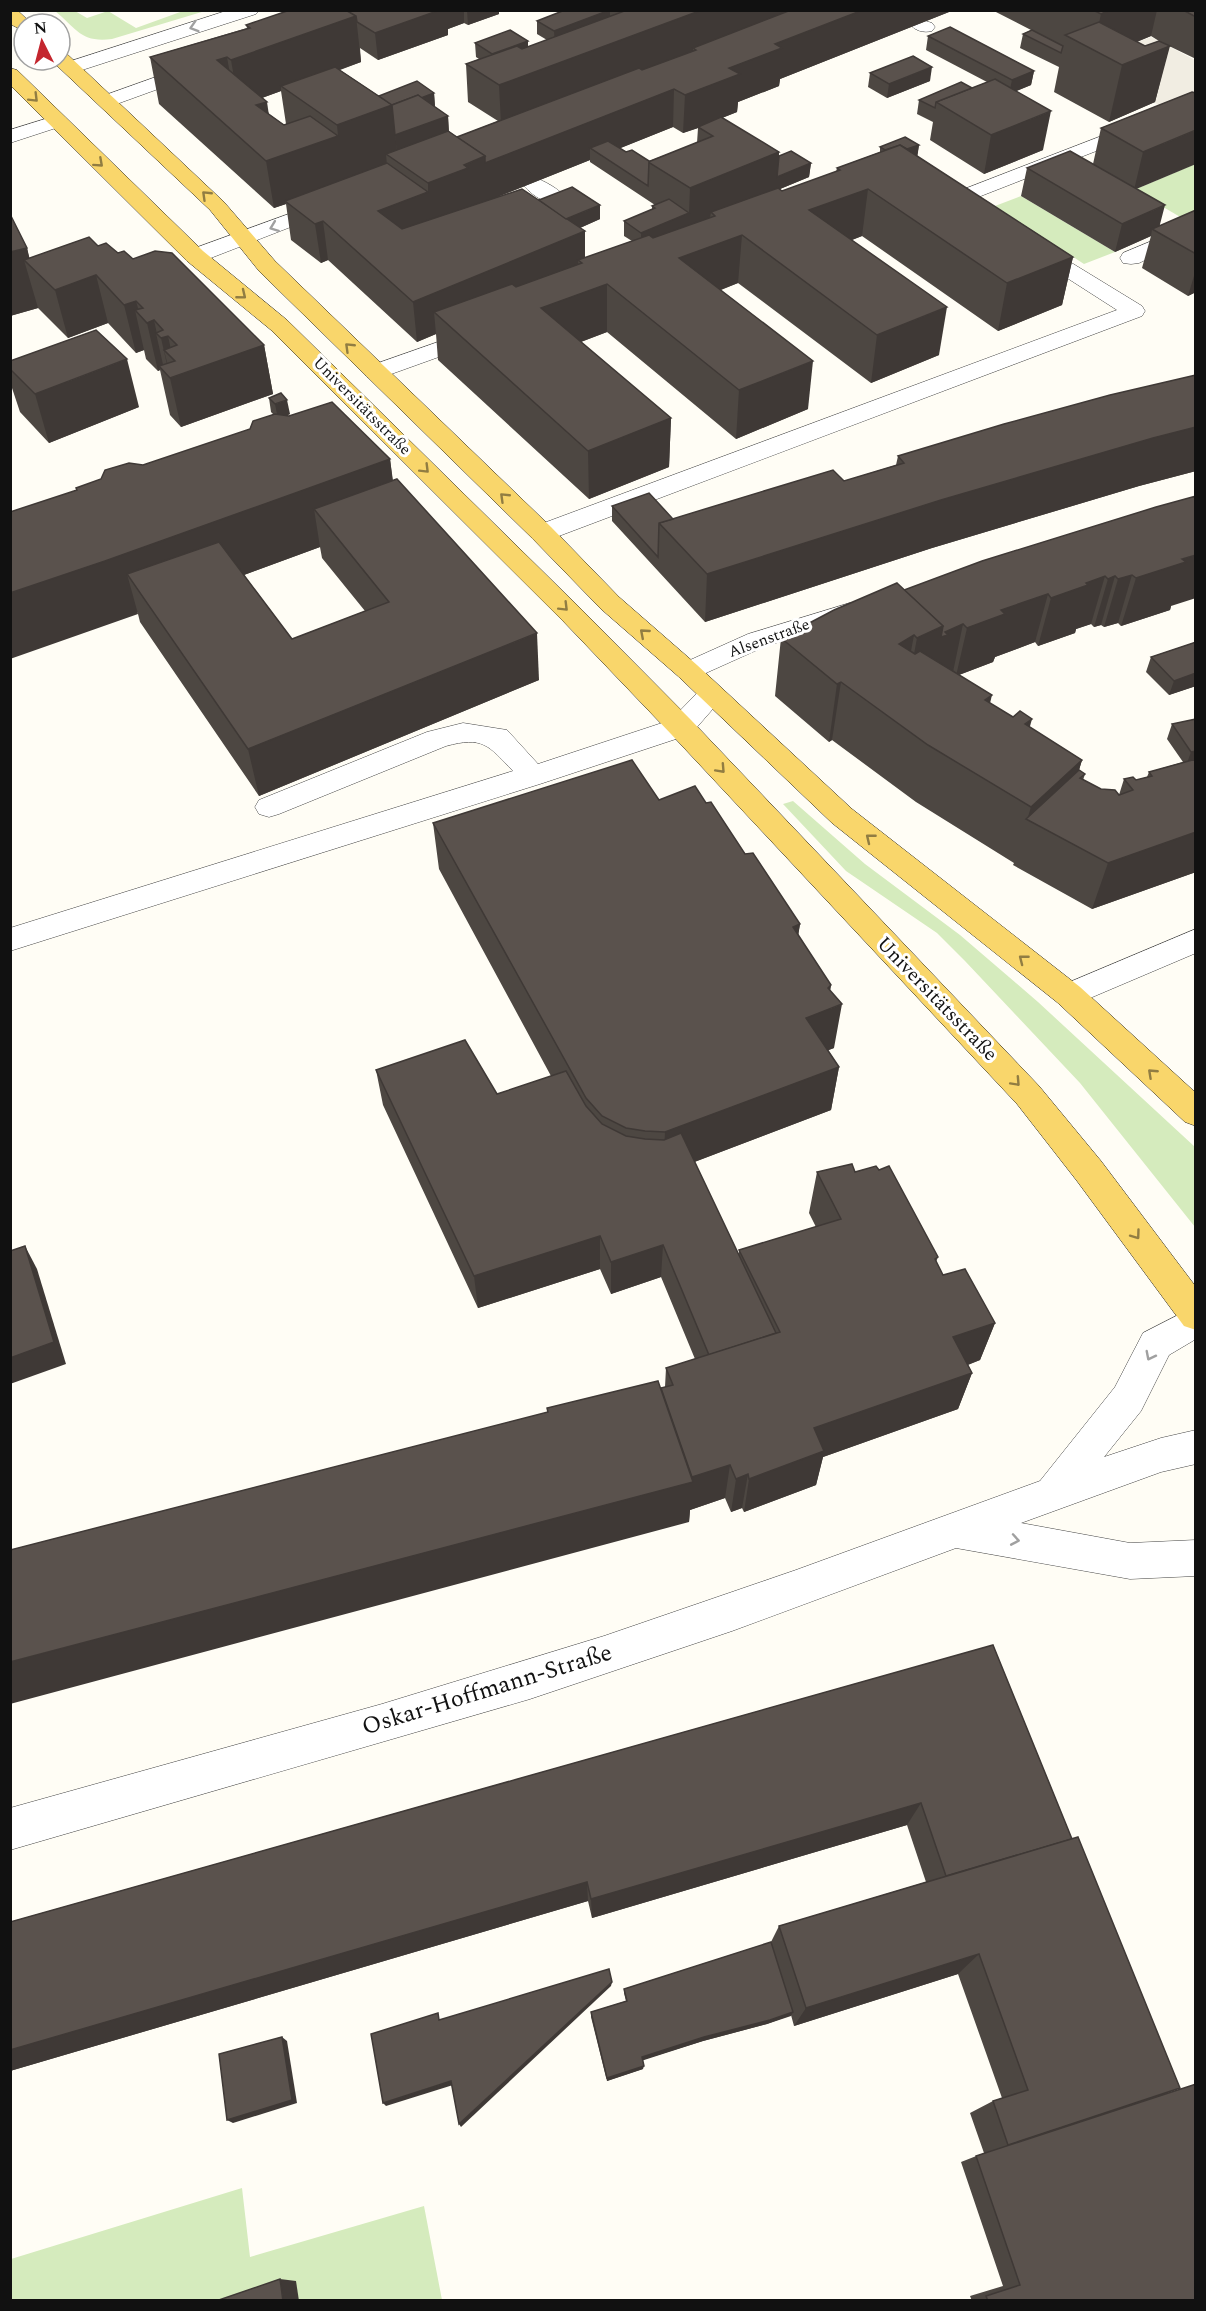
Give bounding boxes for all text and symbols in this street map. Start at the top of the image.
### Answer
north arrow [12,12,72,72]
text: N [33,15,48,41]
one-way arrow [189,20,200,32]
one-way arrow [27,90,38,101]
one-way arrow [92,156,103,167]
one-way arrow [202,191,213,202]
one-way arrow [269,219,280,232]
one-way arrow [235,288,246,299]
one-way arrow [346,343,357,354]
street label: Universitätsstraße [307,351,417,461]
one-way arrow [418,462,429,473]
one-way arrow [501,493,512,504]
one-way arrow [556,599,567,610]
street label: Alsenstraße [725,612,813,664]
one-way arrow [640,629,651,640]
one-way arrow [713,762,724,773]
one-way arrow [866,834,877,845]
street label: Universitätsstraße [869,930,1005,1068]
one-way arrow [1018,955,1029,966]
one-way arrow [1149,1069,1159,1080]
one-way arrow [1009,1075,1020,1085]
one-way arrow [1129,1228,1140,1239]
one-way arrow [1146,1349,1158,1360]
one-way arrow [1010,1533,1020,1546]
street label: Oskar-Hoffmann-Straße [357,1635,617,1745]

